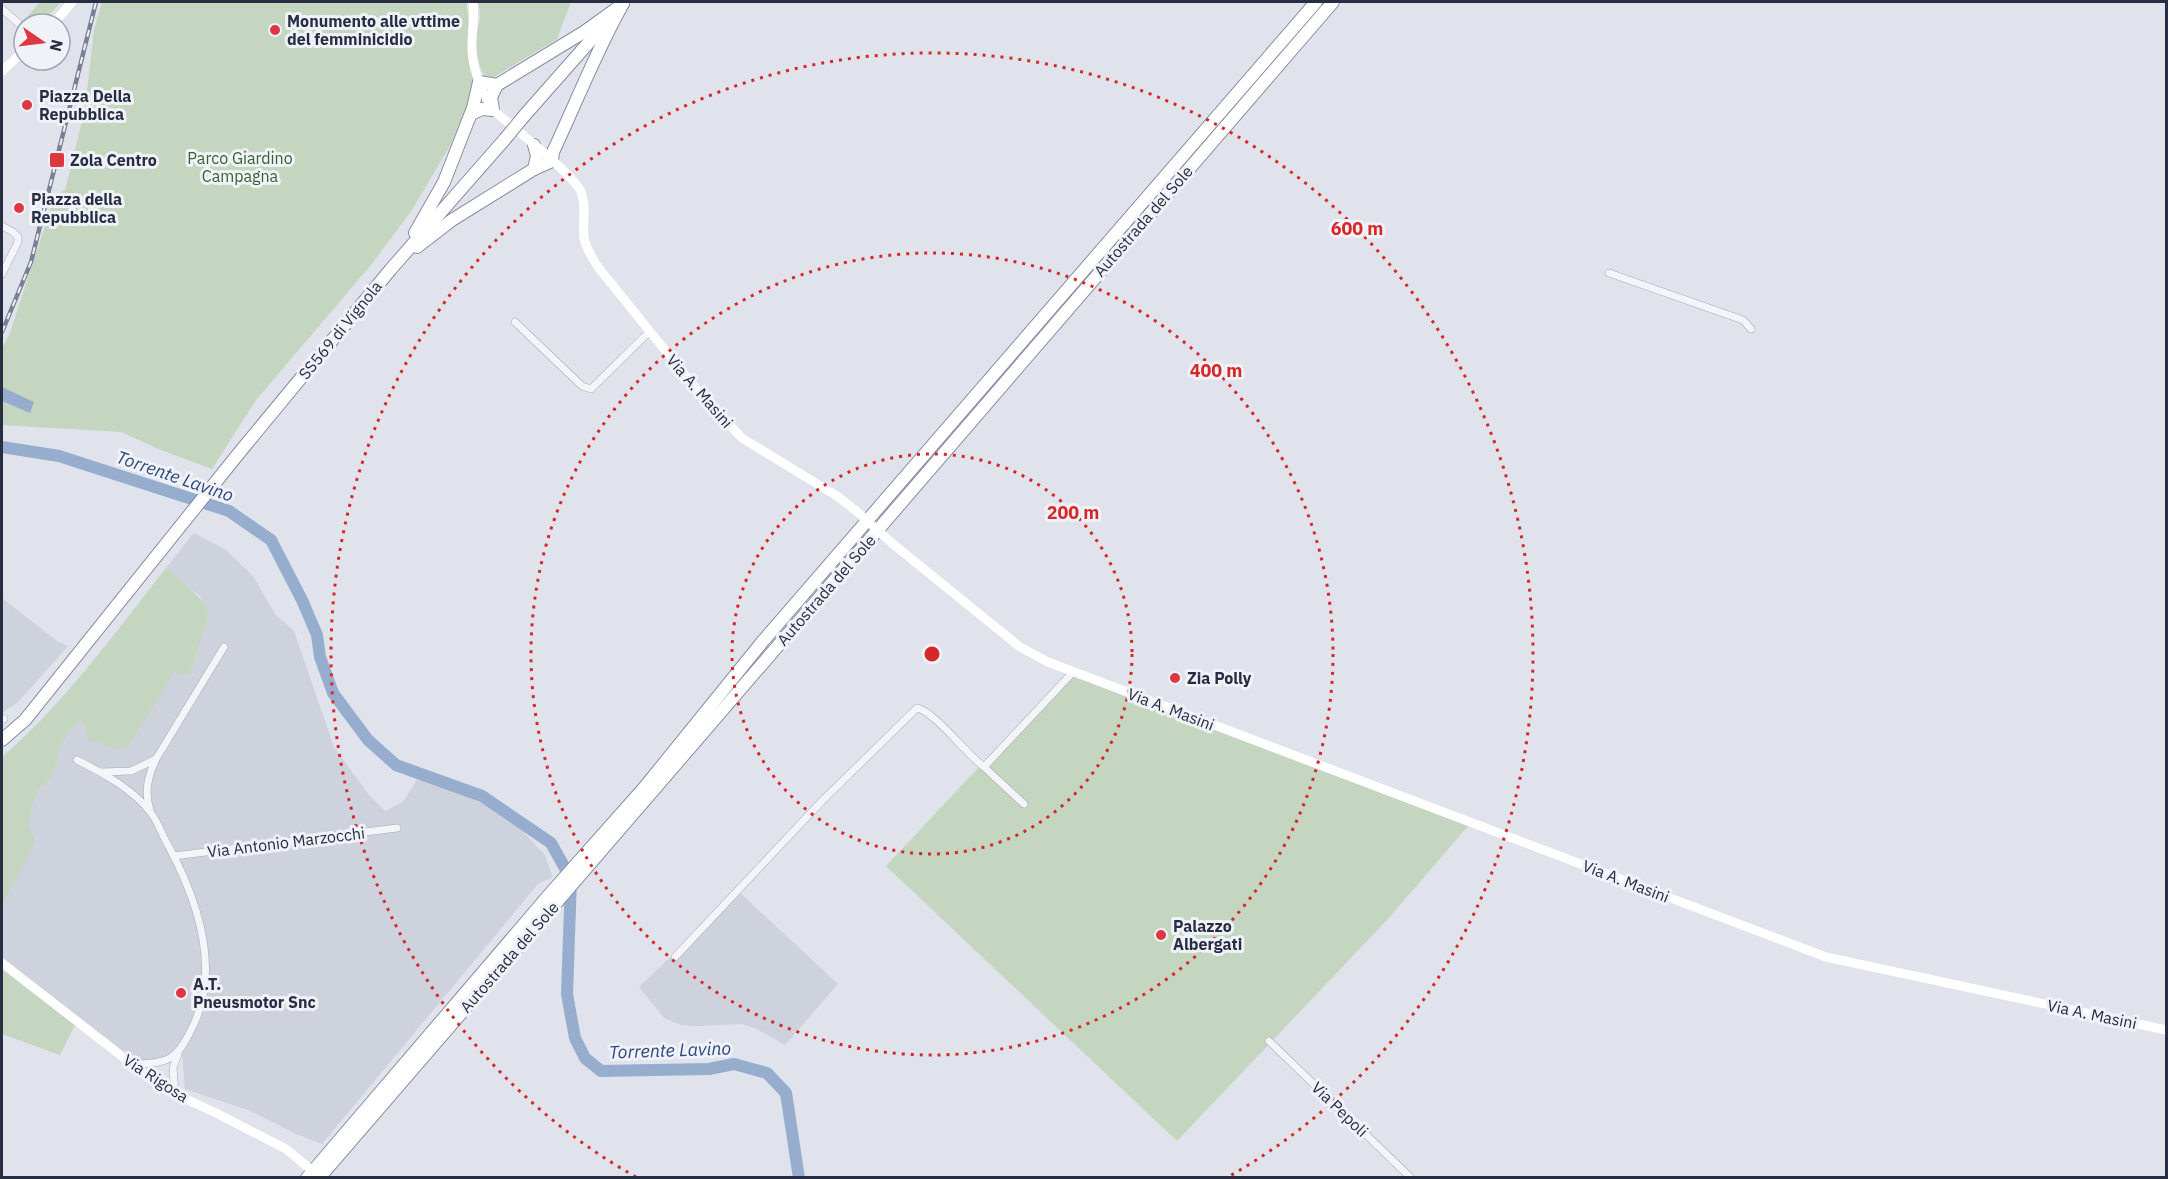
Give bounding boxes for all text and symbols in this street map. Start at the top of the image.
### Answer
place label: Monumento alle vttime del femminicidio [287,11,460,49]
north arrow [12,12,72,72]
marker: Monumento alle vttime del femminicidio [268,23,282,37]
text: N [45,38,68,54]
place label: Piazza Della Repubblica [39,86,131,124]
marker: Piazza Della Repubblica [20,98,34,112]
park label: Parco Giardino Campagna [187,148,293,186]
place label: Zola Centro [70,150,157,170]
marker: Zola Centro [48,151,66,169]
street label: Autostrada del Sole [1089,161,1197,281]
place label: Piazza della Repubblica [31,189,122,227]
marker: Piazza della Repubblica [12,201,26,215]
text: 600 m [1331,217,1383,240]
street label: SS569 di Vignola [294,276,386,383]
street label: Via A. Masini [663,350,737,432]
text: 400 m [1190,359,1242,382]
water label: Torrente Lavino [113,445,237,507]
text: 200 m [1047,501,1099,524]
street label: Autostrada del Sole [772,530,880,650]
centre of rings [922,644,942,664]
place label: Zia Polly [1187,668,1252,688]
marker: Zia Polly [1168,671,1182,685]
street label: Via A. Masini [1125,683,1217,735]
street label: Via Antonio Marzocchi [206,822,366,862]
street label: Via A. Masini [1580,855,1672,907]
street label: Autostrada del Sole [455,897,563,1017]
place label: Palazzo Albergati [1173,916,1242,954]
marker: Palazzo Albergati [1154,928,1168,942]
place label: A.T. Pneusmotor Snc [193,974,316,1012]
marker: A.T. Pneusmotor Snc [174,986,188,1000]
street label: Via A. Masini [2045,995,2139,1033]
water label: Torrente Lavino [608,1036,732,1064]
street label: Via Rigosa [120,1049,193,1107]
street label: Via Pepoli [1308,1077,1372,1141]

